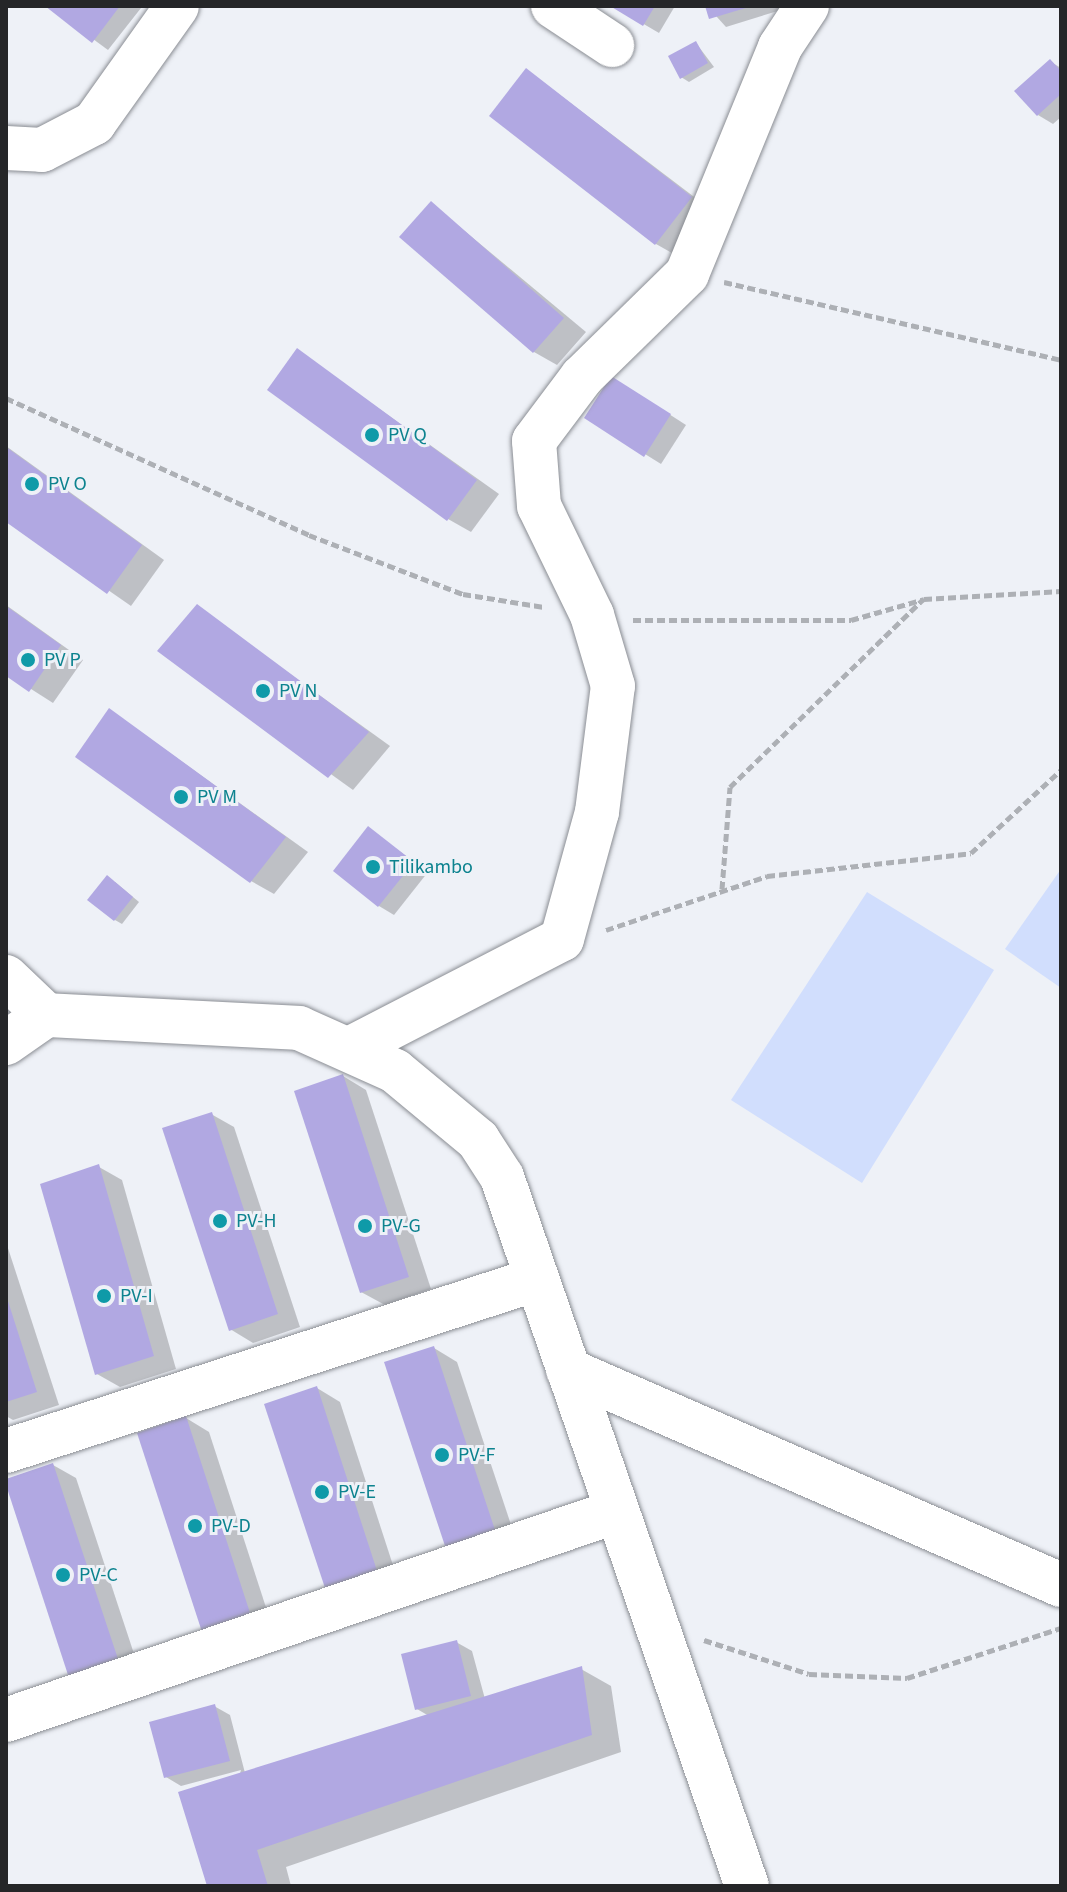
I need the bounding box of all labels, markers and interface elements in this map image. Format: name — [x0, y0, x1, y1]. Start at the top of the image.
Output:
place label: PV Q — [388, 423, 427, 447]
marker: PV Q — [363, 426, 381, 444]
place label: PV O — [48, 472, 87, 496]
marker: PV O — [23, 475, 41, 493]
place label: PV P — [44, 648, 81, 672]
marker: PV P — [19, 651, 37, 669]
place label: PV N — [279, 679, 318, 703]
marker: PV N — [254, 682, 272, 700]
place label: PV M — [197, 785, 237, 809]
marker: PV M — [172, 788, 190, 806]
place label: Tilikambo — [389, 855, 473, 879]
marker: Tilikambo — [364, 858, 382, 876]
place label: PV-H — [236, 1209, 277, 1233]
marker: PV-H — [211, 1212, 229, 1230]
place label: PV-G — [381, 1214, 421, 1238]
marker: PV-G — [356, 1217, 374, 1235]
place label: PV-I — [120, 1284, 153, 1308]
marker: PV-I — [95, 1287, 113, 1305]
place label: PV-F — [458, 1443, 495, 1467]
marker: PV-F — [433, 1446, 451, 1464]
place label: PV-E — [338, 1480, 376, 1504]
marker: PV-E — [313, 1483, 331, 1501]
place label: PV-D — [211, 1514, 251, 1538]
marker: PV-D — [186, 1517, 204, 1535]
place label: PV-C — [79, 1563, 118, 1587]
marker: PV-C — [54, 1566, 72, 1584]

